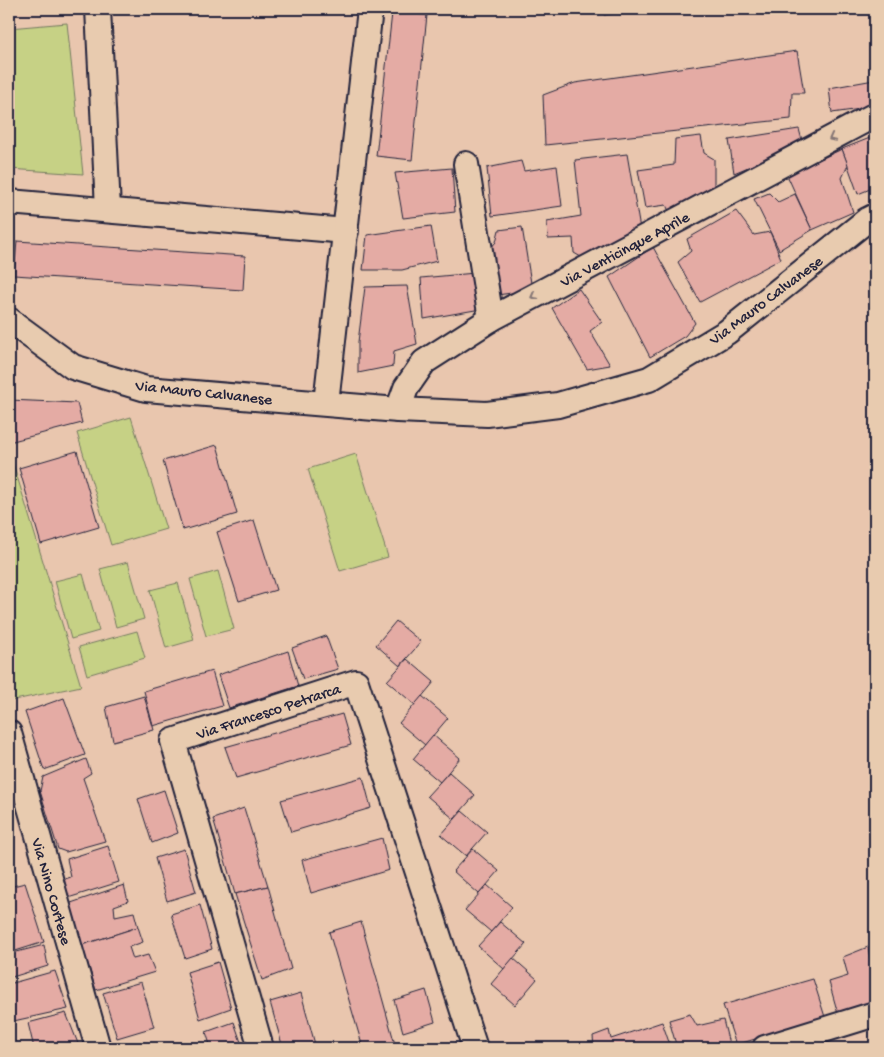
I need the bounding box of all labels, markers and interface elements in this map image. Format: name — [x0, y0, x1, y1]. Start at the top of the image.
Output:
one-way arrow — [828, 132, 837, 142]
street label: Via Venticinque Aprile — [557, 209, 694, 294]
street label: Via Mauro Calvanese — [706, 252, 828, 351]
one-way arrow — [530, 290, 539, 300]
street label: Via Mauro Calvanese — [133, 378, 274, 411]
street label: Via Francesco Petrarca — [194, 681, 345, 746]
street label: Via Nino Cortese — [25, 835, 74, 948]

